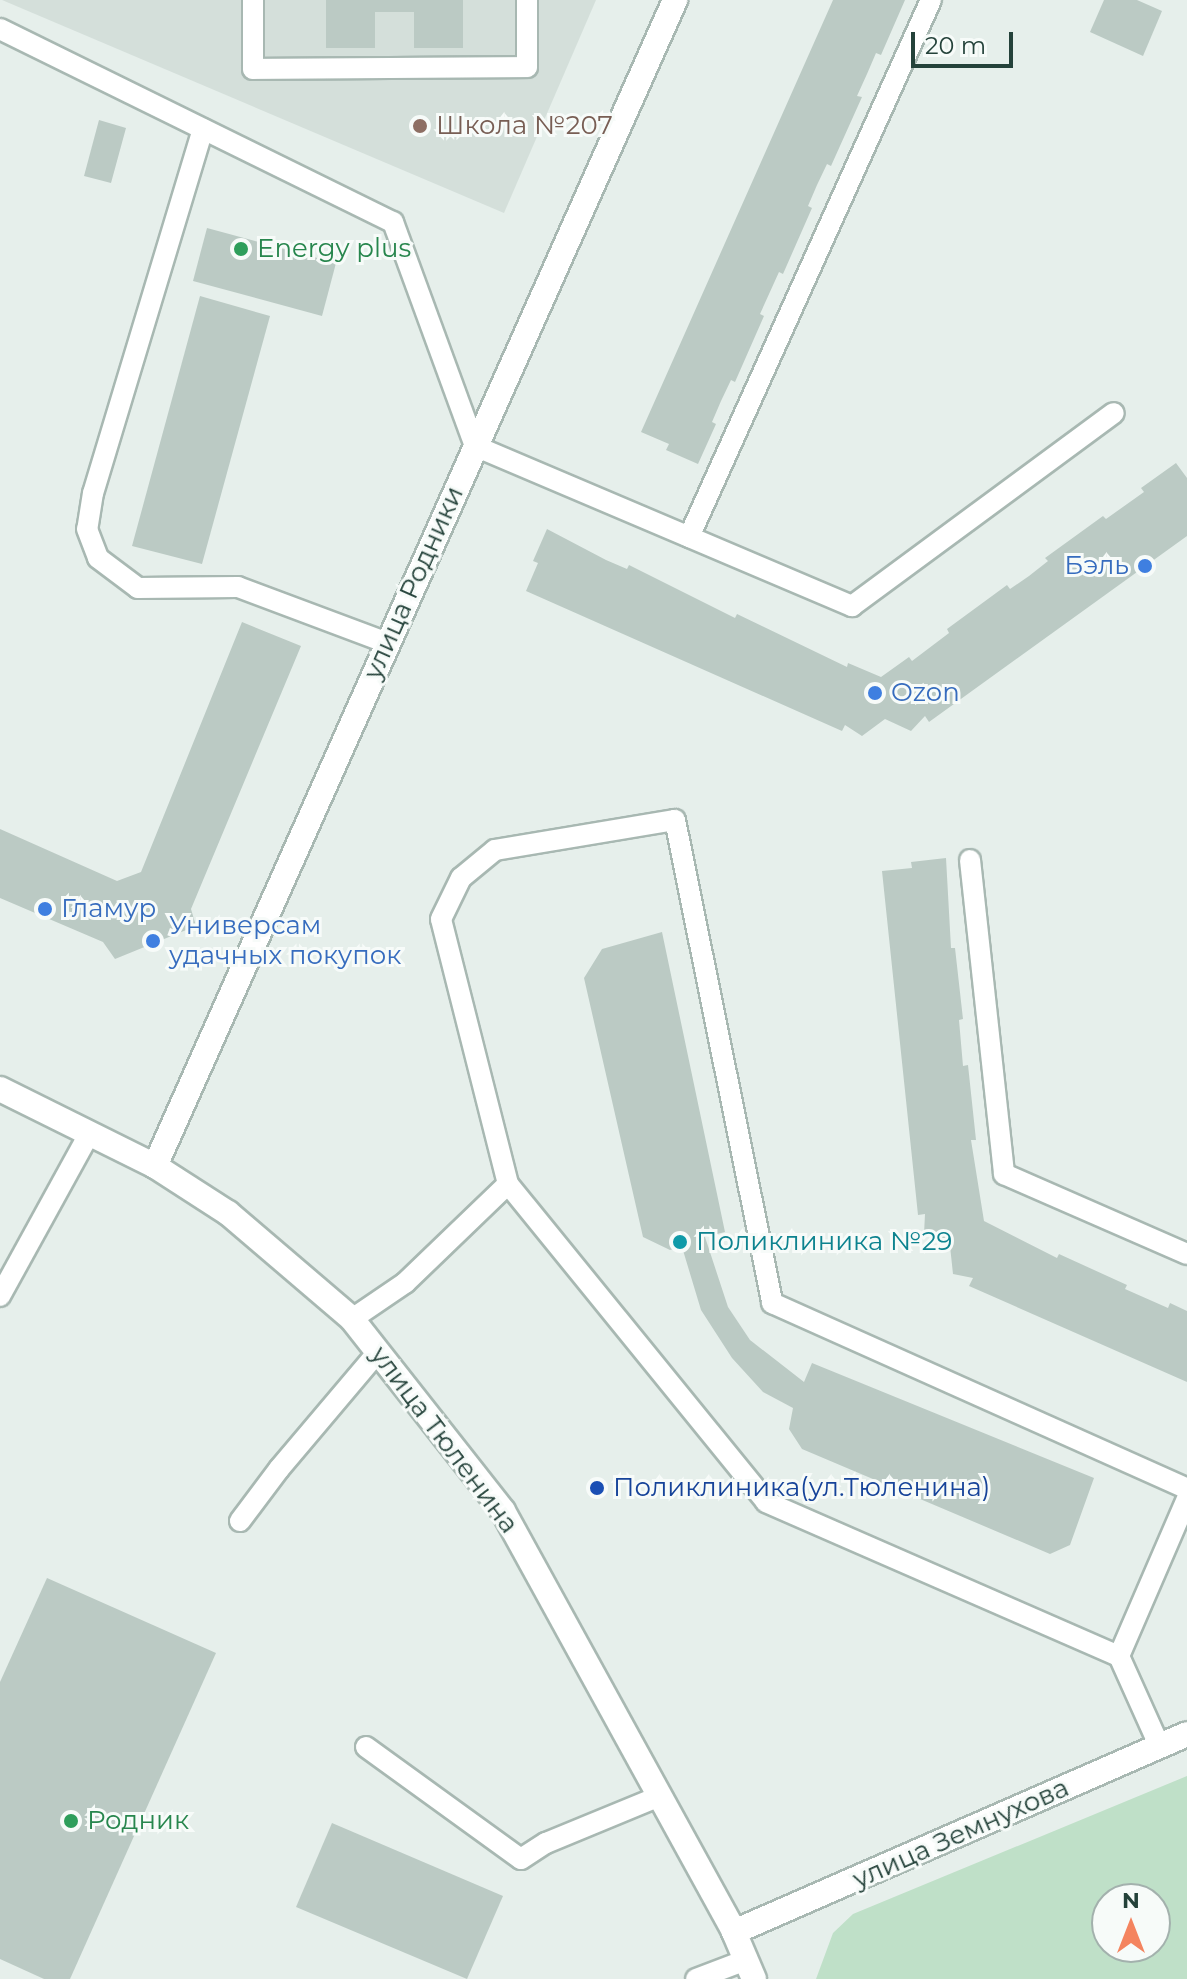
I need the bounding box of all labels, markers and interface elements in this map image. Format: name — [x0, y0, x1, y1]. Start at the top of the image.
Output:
scale bar — [915, 16, 1017, 66]
text: 20 m — [925, 31, 986, 60]
place label: Школа №207 — [436, 110, 613, 142]
marker: Школа №207 — [411, 117, 429, 135]
place label: Energy plus — [257, 233, 411, 265]
marker: Energy plus — [232, 240, 250, 258]
street label: улица Родники — [357, 482, 471, 684]
place label: Бэль — [1064, 550, 1129, 582]
marker: Бэль — [1136, 557, 1154, 575]
place label: Ozon — [891, 677, 960, 709]
marker: Ozon — [866, 684, 884, 702]
place label: Гламур — [61, 893, 156, 925]
marker: Гламур — [36, 900, 54, 918]
place label: Универсам удачных покупок — [169, 910, 401, 972]
marker: Универсам удачных покупок — [144, 932, 162, 950]
place label: Поликлиника №29 — [696, 1226, 952, 1258]
marker: Поликлиника №29 — [671, 1233, 689, 1251]
street label: улица Тюленина — [364, 1340, 524, 1540]
place label: Поликлиника(ул.Тюленина) — [613, 1472, 990, 1504]
marker: Поликлиника(ул.Тюленина) — [588, 1479, 606, 1497]
street label: улица Земнухова — [848, 1772, 1074, 1896]
place label: Родник — [87, 1805, 189, 1837]
marker: Родник — [62, 1812, 80, 1830]
north arrow — [1091, 1883, 1171, 1963]
text: N — [1122, 1887, 1140, 1914]

